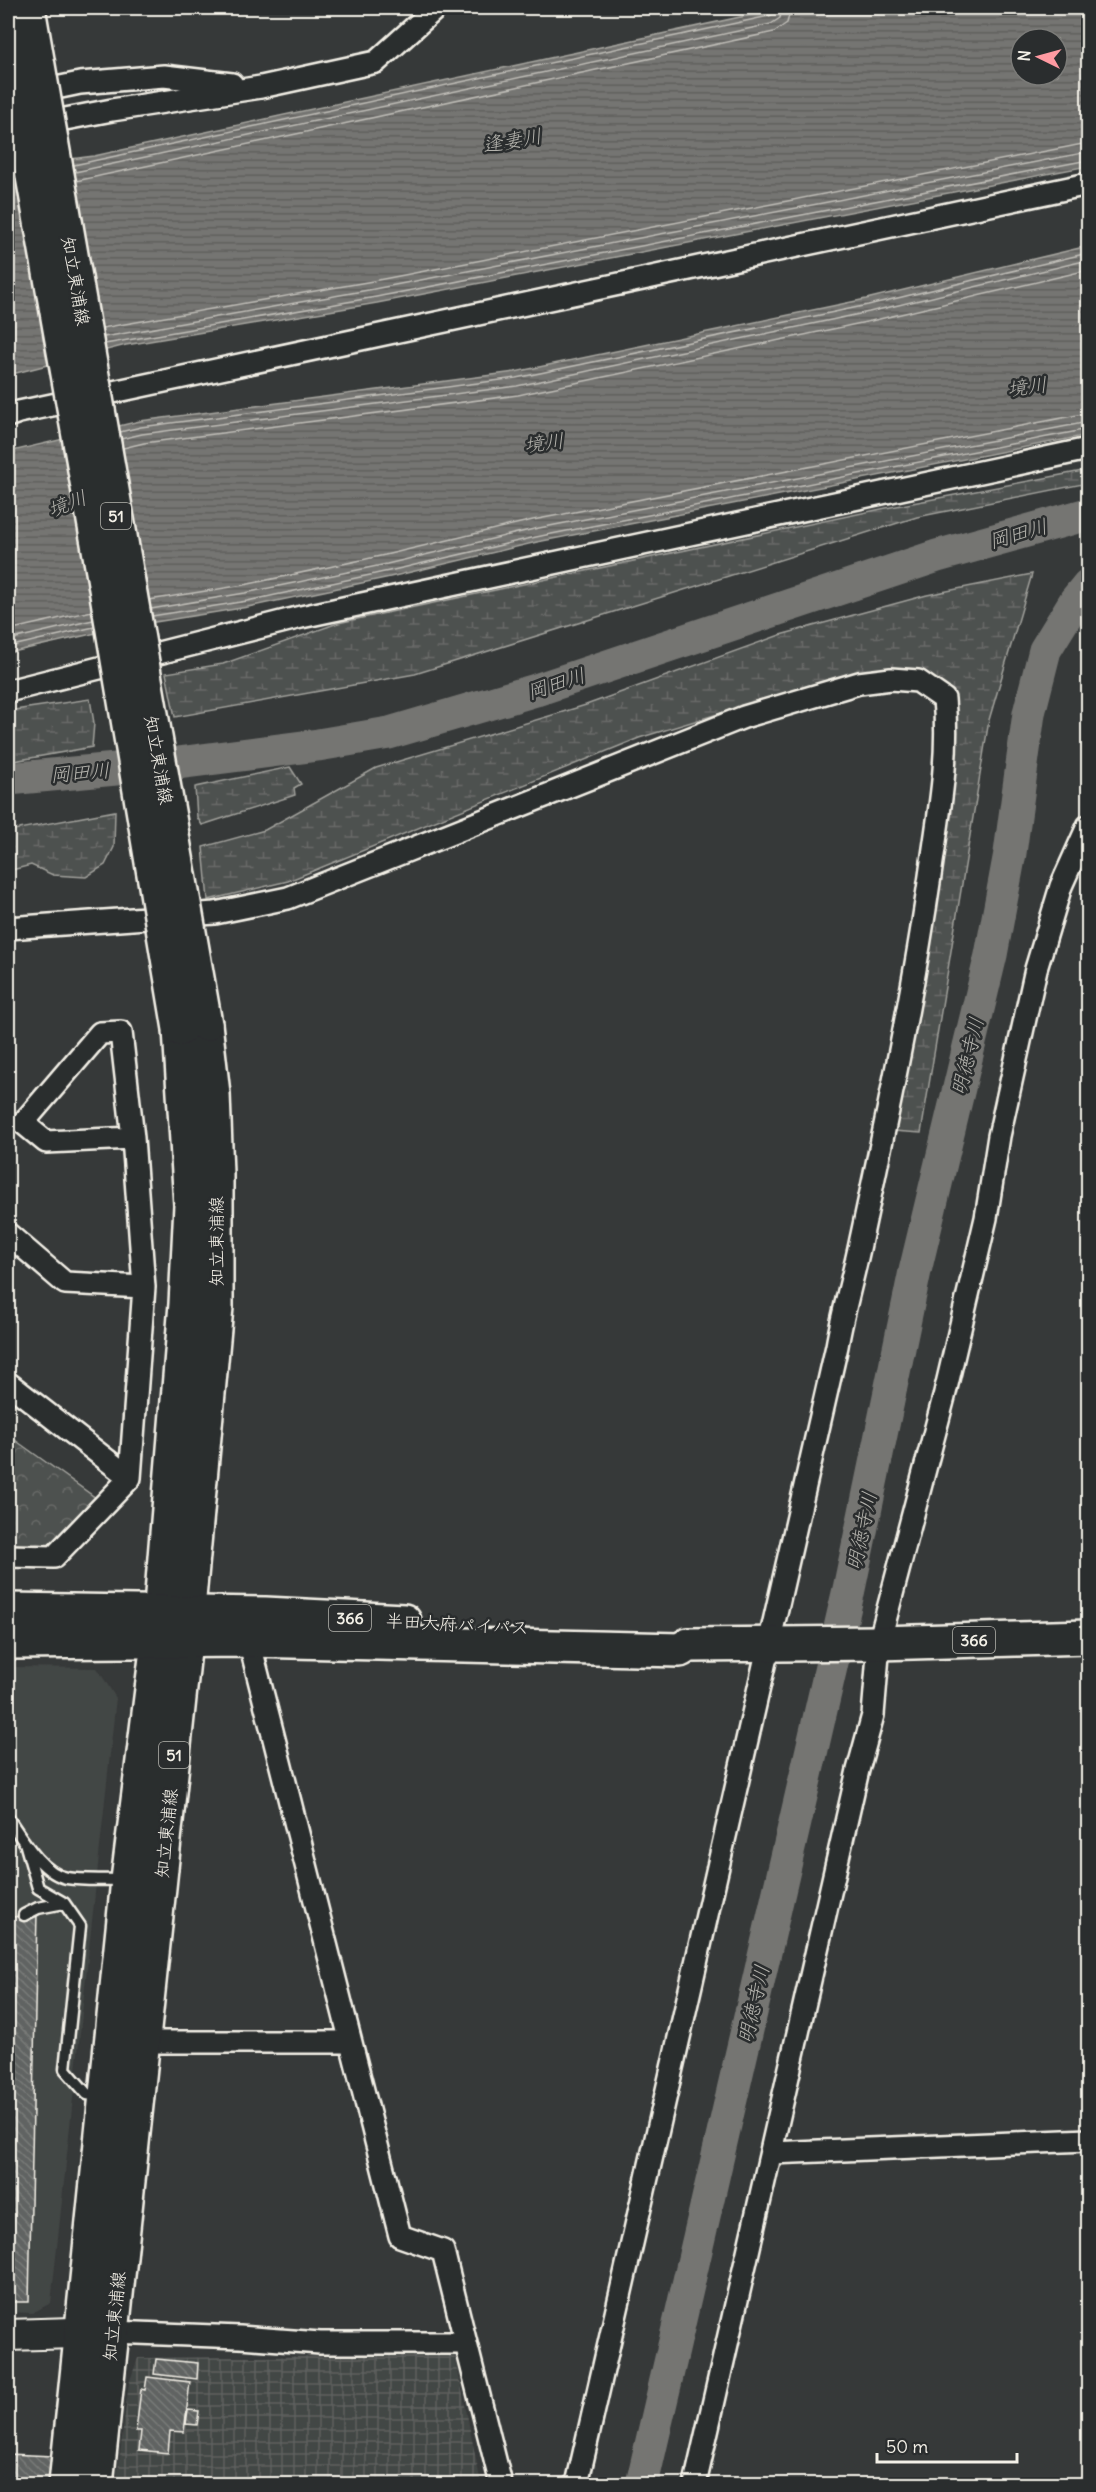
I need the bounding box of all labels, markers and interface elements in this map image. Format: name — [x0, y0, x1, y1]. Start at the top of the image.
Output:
north arrow — [1009, 27, 1069, 87]
text: N — [1014, 49, 1035, 62]
water label: 逢妻川 — [480, 122, 544, 158]
street label: 知立東浦線 — [57, 235, 95, 327]
water label: 境川 — [1006, 371, 1048, 401]
water label: 境川 — [523, 427, 565, 457]
water label: 境川 — [44, 484, 90, 522]
road number: 51 — [101, 503, 131, 529]
water label: 岡田川 — [986, 513, 1050, 553]
water label: 岡田川 — [524, 662, 588, 704]
street label: 知立東浦線 — [140, 714, 178, 806]
water label: 岡田川 — [49, 757, 111, 787]
water label: 明徳寺川 — [945, 1014, 989, 1098]
street label: 知立東浦線 — [205, 1196, 228, 1286]
water label: 明徳寺川 — [840, 1489, 882, 1573]
road number: 366 — [329, 1605, 371, 1631]
street label: 半田大府パイパス — [385, 1609, 529, 1639]
road number: 366 — [953, 1627, 995, 1653]
road number: 51 — [159, 1742, 189, 1768]
street label: 知立東浦線 — [150, 1787, 182, 1879]
water label: 明徳寺川 — [732, 1962, 774, 2046]
street label: 知立東浦線 — [98, 2270, 130, 2362]
scale bar — [877, 2426, 1016, 2464]
text: 50 m — [886, 2435, 928, 2458]

